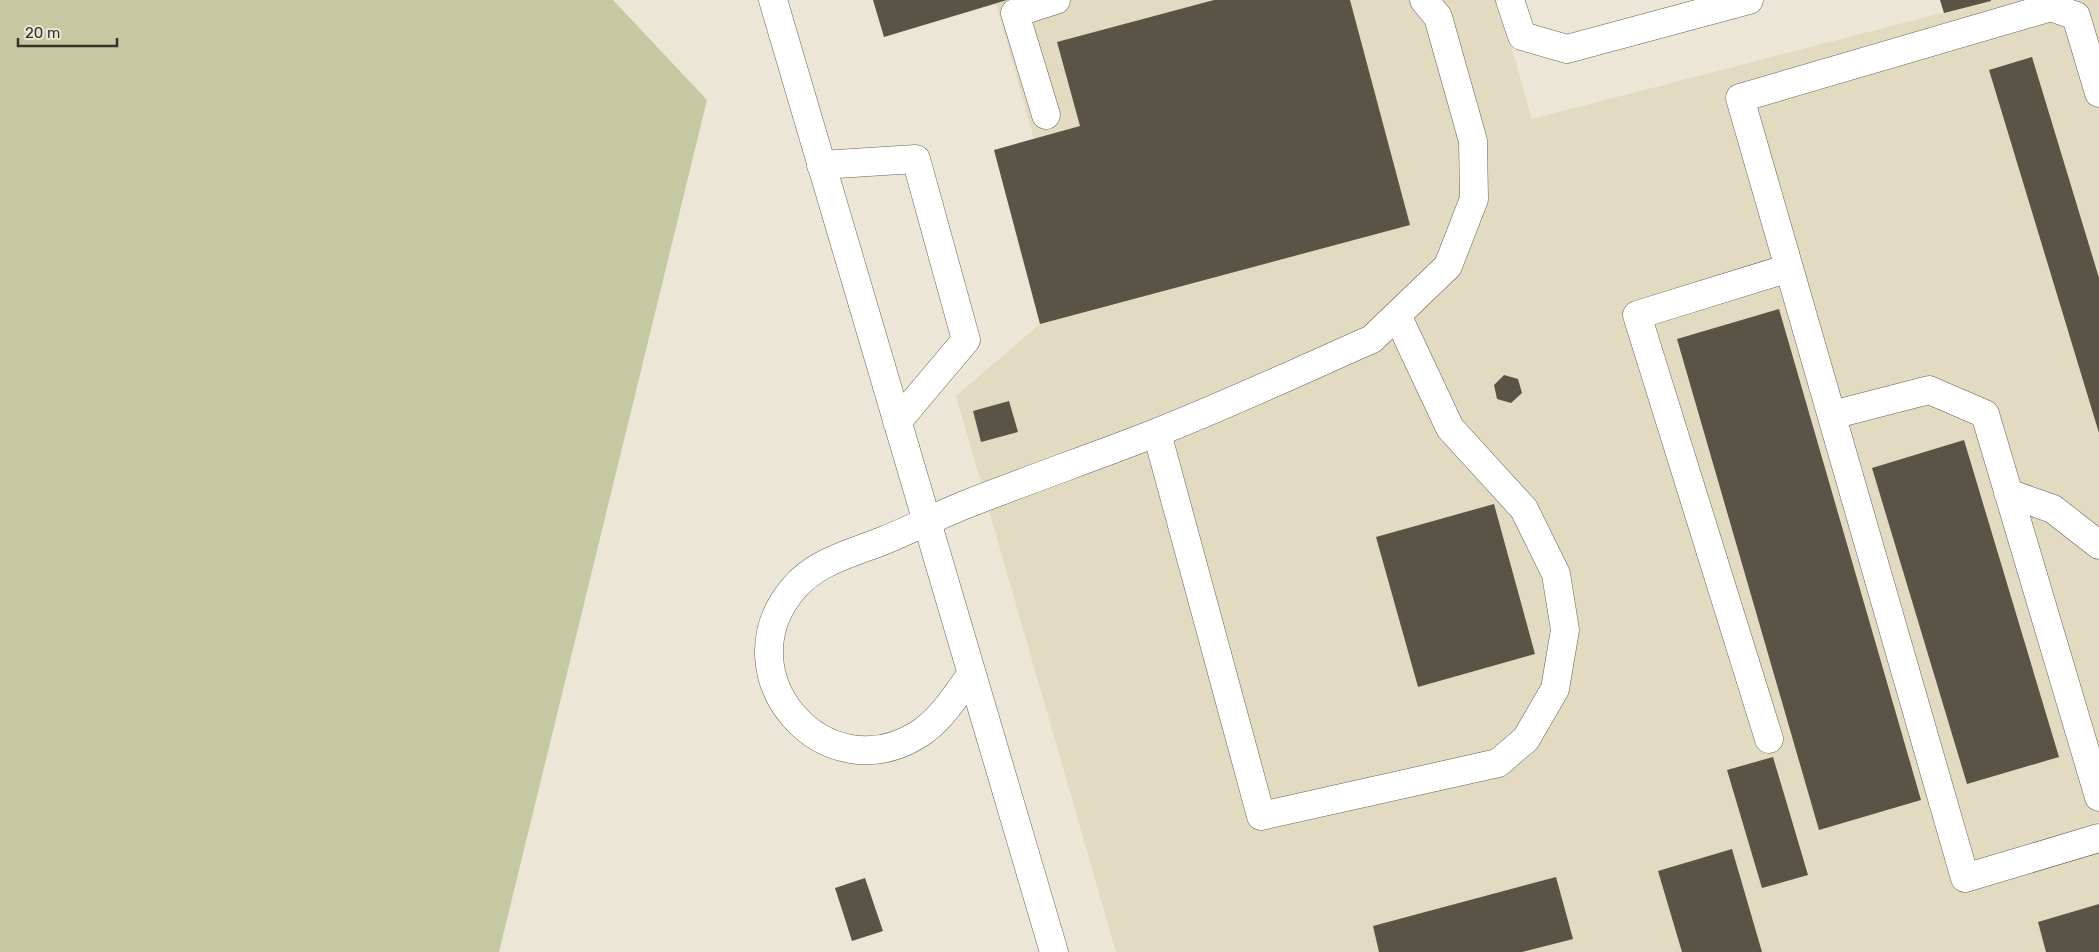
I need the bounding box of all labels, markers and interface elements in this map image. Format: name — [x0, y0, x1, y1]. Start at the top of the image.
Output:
scale bar — [18, 15, 116, 47]
text: 20 m — [25, 24, 60, 42]

